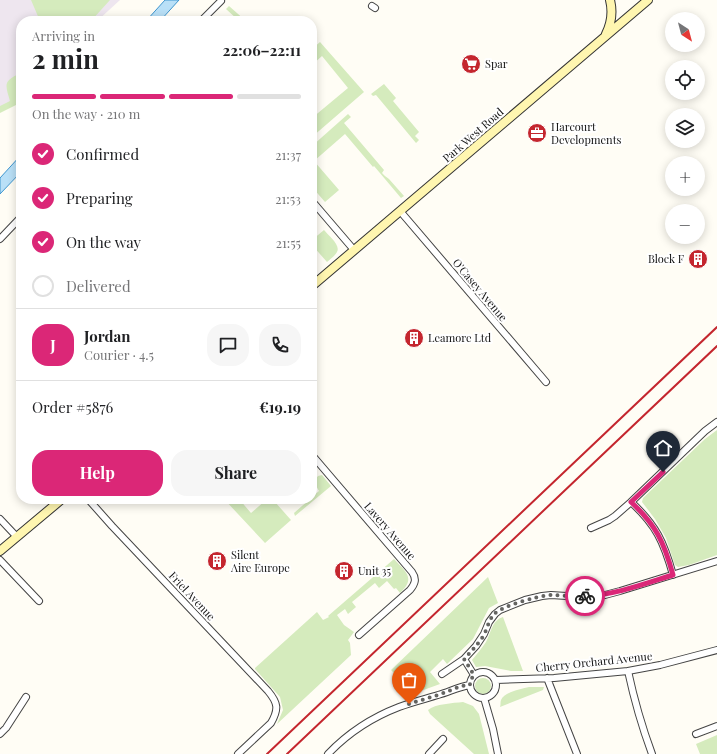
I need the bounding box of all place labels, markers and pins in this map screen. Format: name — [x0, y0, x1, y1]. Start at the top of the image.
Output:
supermarket icon: Spar — [460, 53, 482, 75]
place label: Spar — [485, 56, 508, 71]
place label: Harcourt Developments — [551, 119, 622, 147]
office icon: Harcourt Developments — [526, 122, 548, 144]
building icon: Block F — [687, 248, 709, 270]
place label: Block F — [648, 251, 684, 266]
building icon: Leamore Ltd — [403, 327, 425, 349]
place label: Leamore Ltd — [428, 330, 492, 345]
pin — [646, 431, 680, 472]
place label: Silent Aire Europe — [230, 547, 290, 575]
building icon: Silent Aire Europe — [206, 550, 228, 572]
building icon: Unit 35 — [333, 560, 355, 582]
place label: Unit 35 — [358, 563, 392, 578]
pin — [392, 663, 426, 704]

